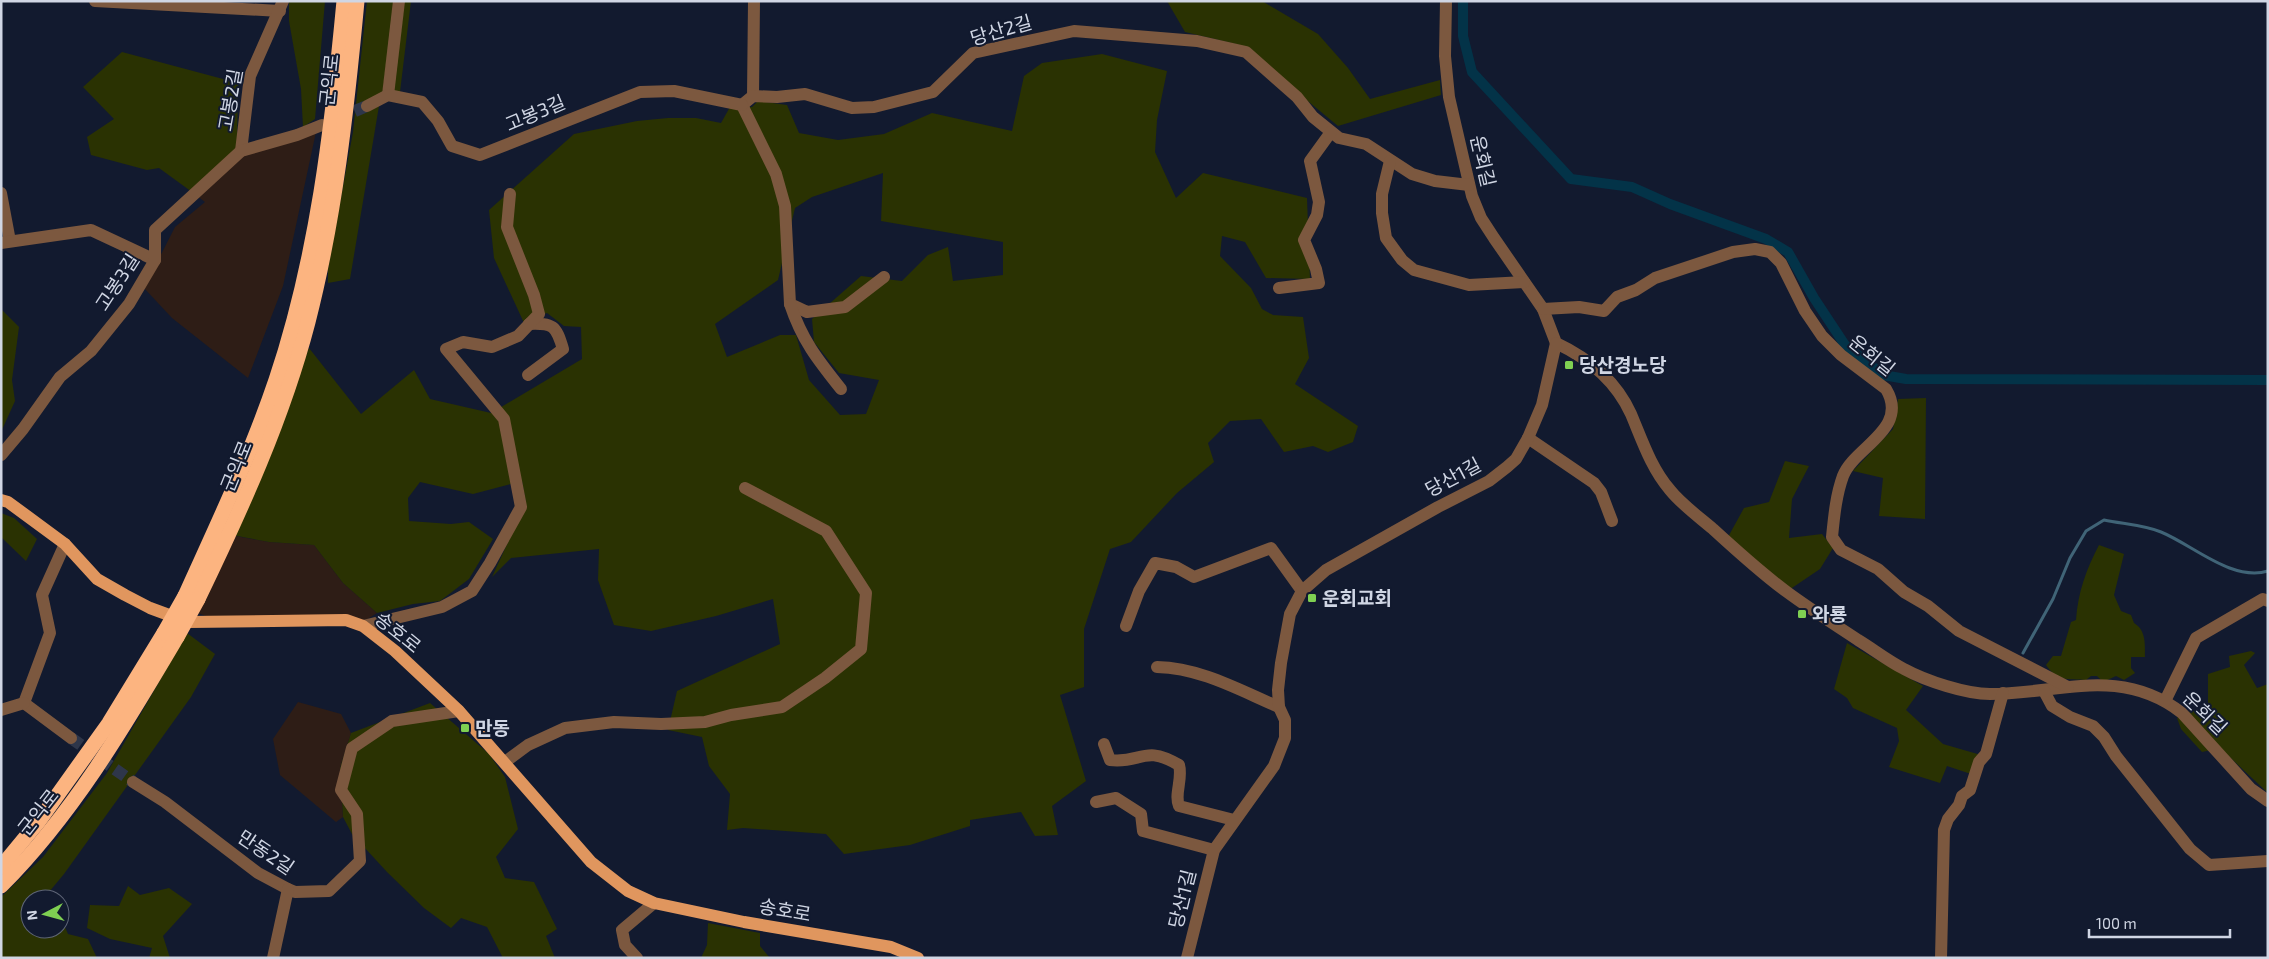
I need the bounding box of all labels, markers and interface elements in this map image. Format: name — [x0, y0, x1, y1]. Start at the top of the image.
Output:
street label: 당산2길 — [967, 10, 1034, 49]
street label: 군익로 — [314, 53, 343, 107]
street label: 고봉2길 — [213, 67, 246, 133]
street label: 고봉3길 — [501, 90, 568, 135]
street label: 운회길 — [1466, 133, 1501, 189]
street label: 고봉3길 — [90, 249, 143, 314]
street label: 운회길 — [1845, 329, 1900, 380]
place label: 당산경노당 — [1579, 353, 1667, 376]
marker: 당산경노당 — [1563, 359, 1575, 371]
street label: 군익로 — [215, 437, 256, 494]
street label: 당산1길 — [1421, 452, 1485, 501]
place label: 운회교회 — [1322, 586, 1392, 609]
marker: 운회교회 — [1306, 592, 1318, 604]
place label: 와룡 — [1812, 602, 1847, 625]
street label: 송호로 — [371, 606, 426, 657]
marker: 와룡 — [1796, 608, 1808, 620]
street label: 운회길 — [2178, 686, 2232, 739]
place label: 만동 — [475, 716, 510, 739]
marker: 만동 — [459, 722, 471, 734]
street label: 군익로 — [12, 784, 63, 839]
street label: 만동2길 — [234, 824, 299, 879]
street label: 당산1길 — [1163, 867, 1200, 931]
north arrow — [20, 889, 70, 939]
street label: 송호로 — [757, 894, 813, 925]
scale bar — [2089, 906, 2230, 938]
text: N — [23, 909, 41, 921]
text: 100 m — [2096, 914, 2137, 932]

